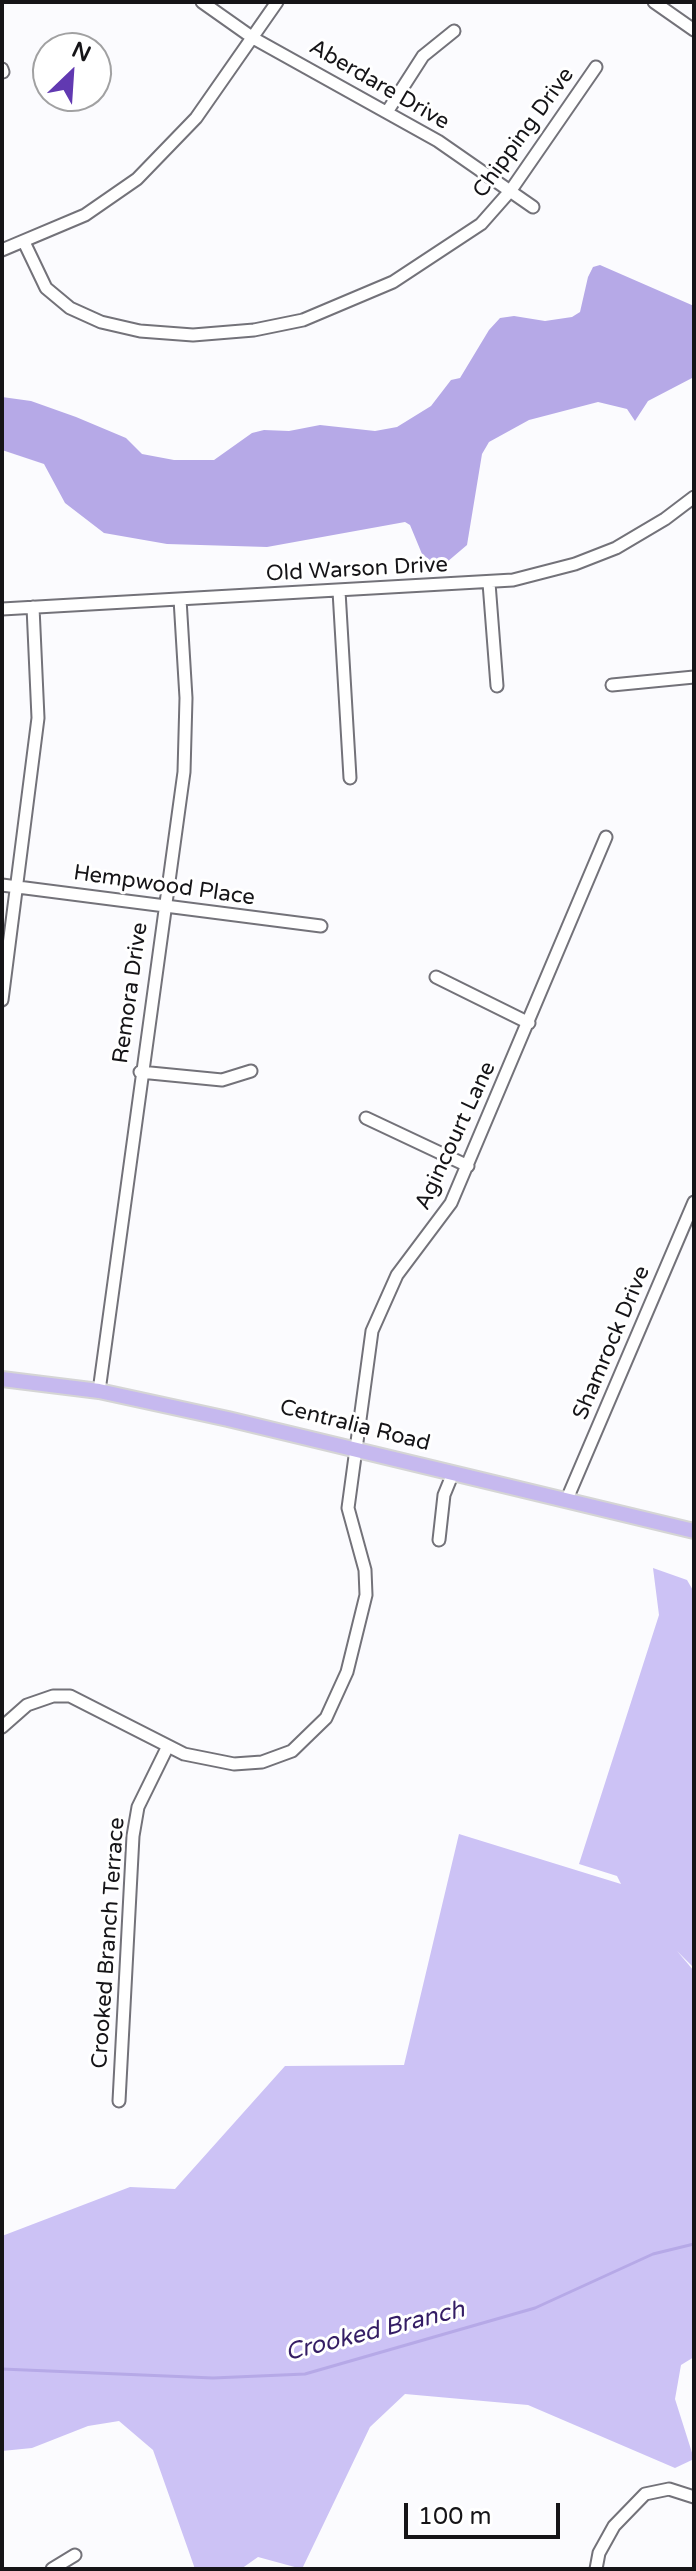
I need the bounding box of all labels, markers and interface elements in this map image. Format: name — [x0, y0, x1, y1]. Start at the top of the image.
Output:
north arrow — [32, 32, 112, 112]
street label: Aberdare Drive — [304, 34, 454, 136]
text: N — [68, 37, 95, 68]
street label: Chipping Drive — [468, 63, 580, 203]
street label: Old Warson Drive — [265, 552, 449, 588]
street label: Hempwood Place — [72, 860, 256, 912]
street label: Remora Drive — [108, 921, 154, 1065]
street label: Agincourt Lane — [410, 1058, 502, 1214]
street label: Shamrock Drive — [568, 1262, 656, 1424]
street label: Centralia Road — [277, 1395, 433, 1457]
street label: Crooked Branch Terrace — [87, 1817, 131, 2069]
water label: Crooked Branch — [282, 2296, 468, 2368]
scale bar — [408, 2487, 564, 2537]
text: 100 m — [418, 2502, 492, 2531]

